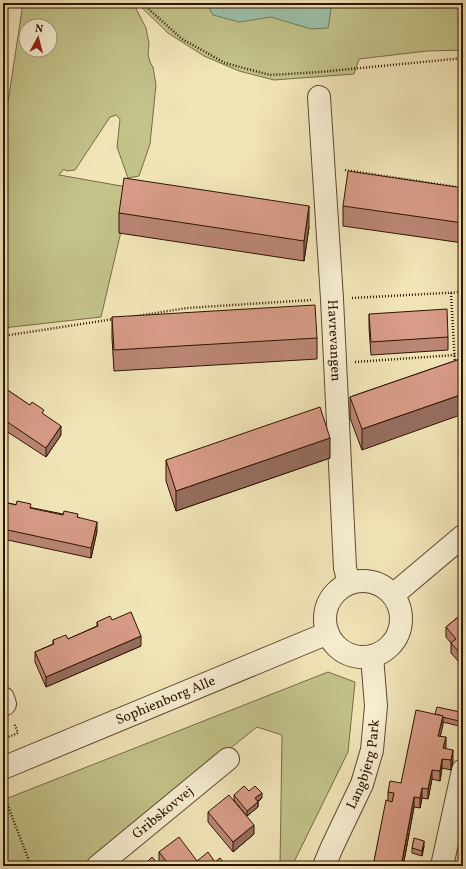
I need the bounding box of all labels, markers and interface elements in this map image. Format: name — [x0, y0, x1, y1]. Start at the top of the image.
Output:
north arrow — [18, 18, 58, 58]
text: N — [34, 22, 44, 37]
street label: Havrevangen — [323, 299, 345, 382]
street label: Sophienborg Alle — [113, 671, 219, 730]
street label: Langbjerg Park — [342, 718, 384, 812]
street label: Gribskovvej — [128, 782, 197, 843]

